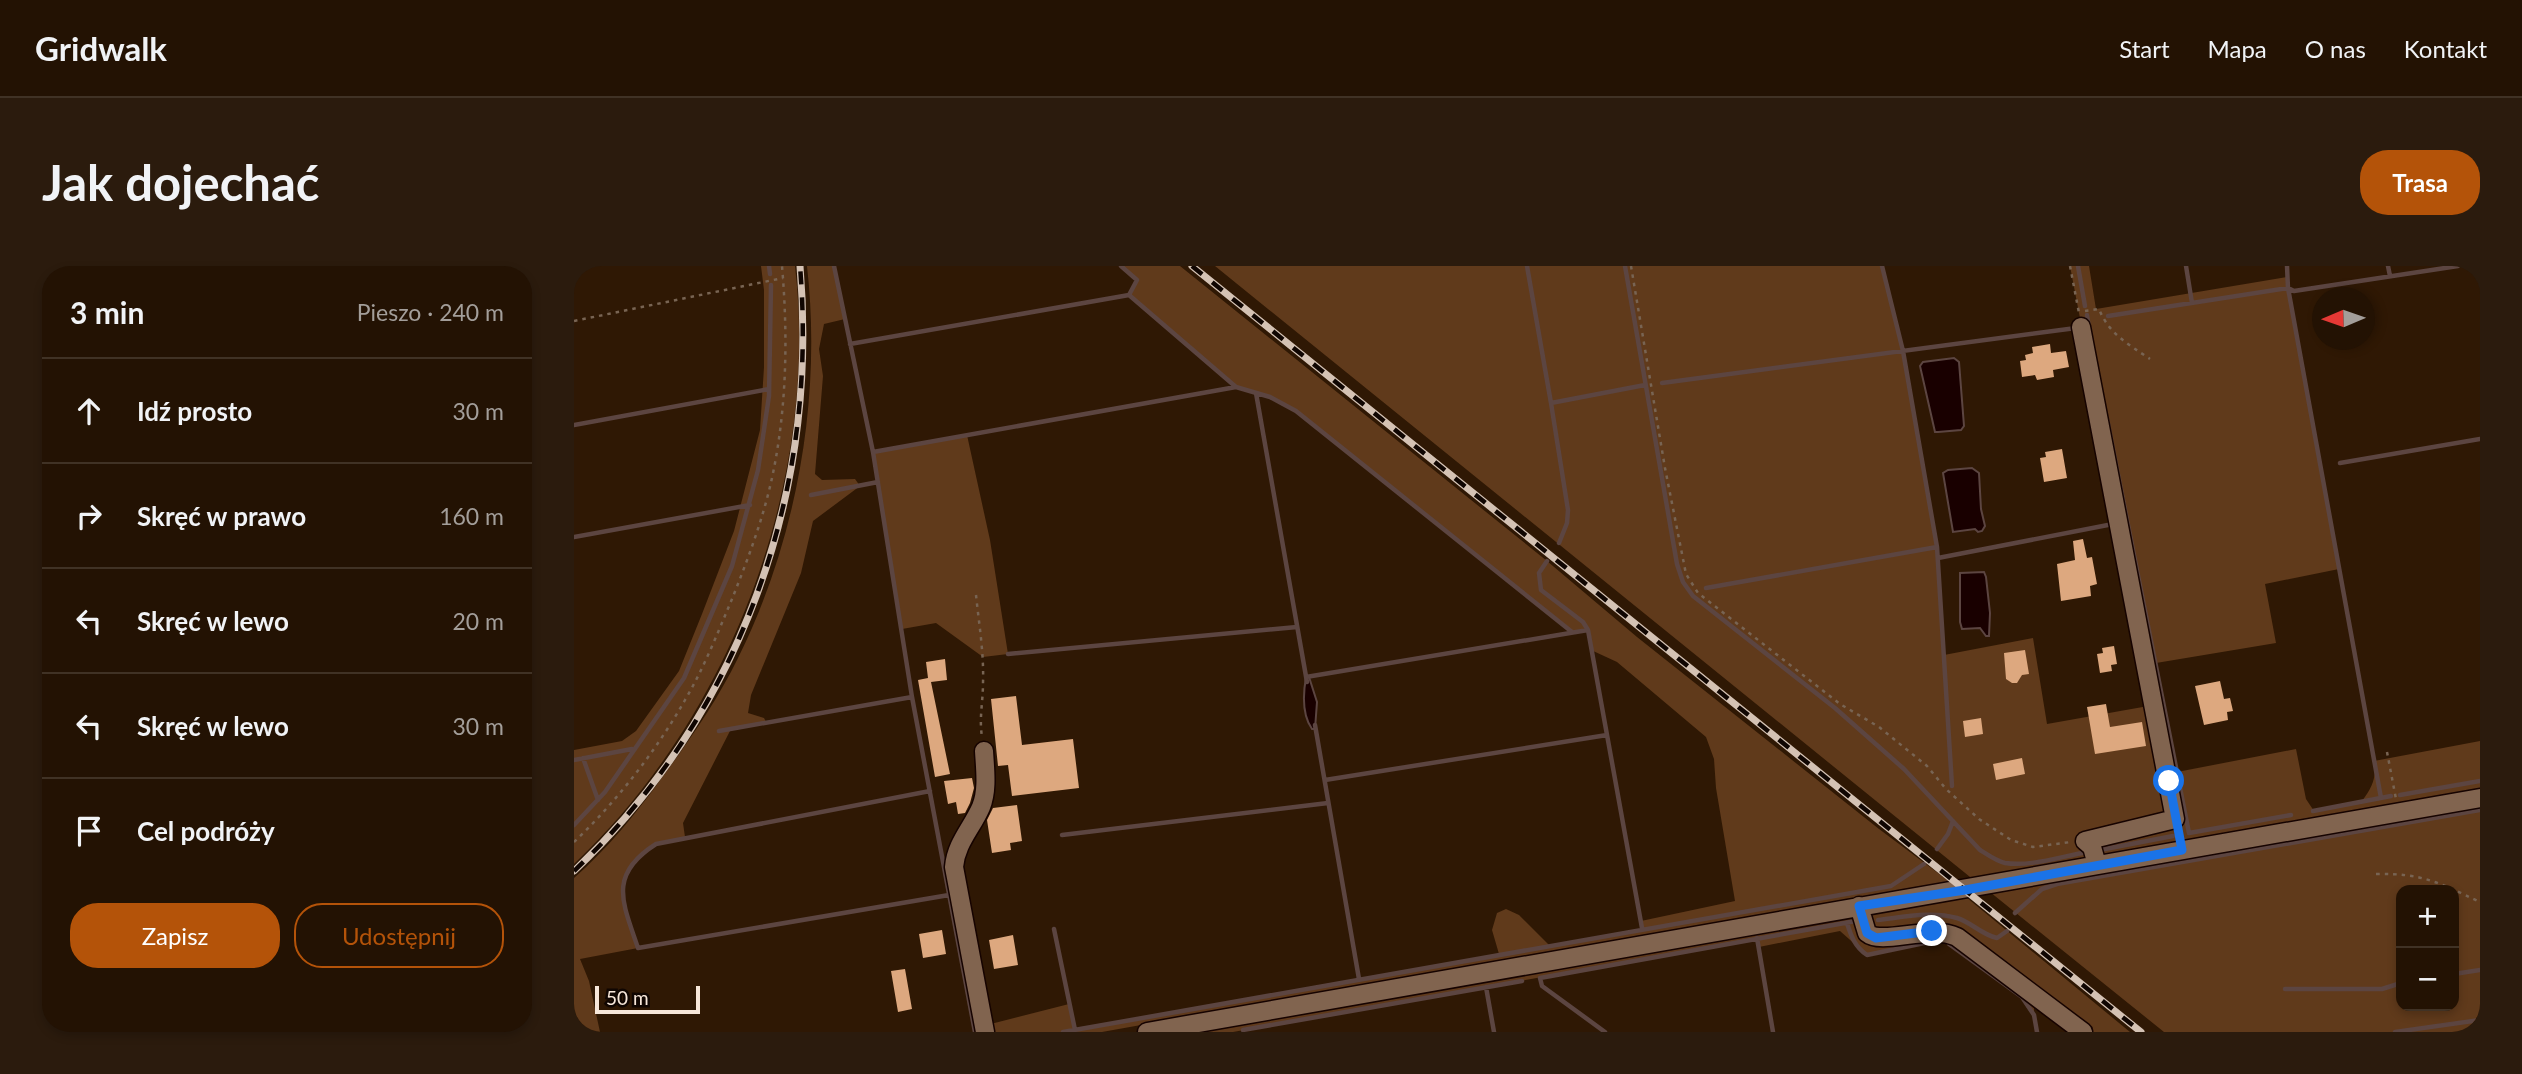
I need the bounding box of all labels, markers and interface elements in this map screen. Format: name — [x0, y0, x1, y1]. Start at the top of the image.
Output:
text: Gridwalk — [35, 28, 167, 68]
text: Start — [2119, 34, 2170, 63]
text: Mapa — [2208, 34, 2267, 63]
text: O nas — [2305, 34, 2366, 63]
text: Kontakt — [2404, 34, 2487, 63]
button: Trasa — [2360, 150, 2480, 215]
text: Jak dojechać — [42, 153, 319, 211]
north arrow — [2312, 287, 2375, 350]
text: 3 min — [70, 294, 144, 330]
text: Pieszo · 240 m — [357, 298, 504, 326]
icon: ahead — [70, 392, 108, 430]
text: Idź prosto — [137, 395, 252, 427]
text: 30 m — [453, 397, 504, 425]
icon: right — [70, 497, 108, 535]
text: Skręć w prawo — [137, 500, 306, 532]
text: 160 m — [439, 502, 504, 530]
icon: left — [70, 602, 108, 640]
text: Skręć w lewo — [137, 605, 289, 637]
text: 20 m — [453, 607, 504, 635]
icon: left — [70, 707, 108, 745]
text: Skręć w lewo — [137, 710, 289, 742]
text: 30 m — [453, 712, 504, 740]
route start — [2153, 765, 2184, 796]
icon: arrive — [70, 812, 108, 850]
text: Cel podróży — [137, 815, 275, 847]
map controls — [2396, 885, 2459, 1011]
button: + — [2396, 885, 2459, 948]
button: Zapisz — [70, 903, 280, 968]
button: Udostępnij — [294, 903, 504, 968]
route end — [1916, 915, 1947, 946]
button: − — [2396, 948, 2459, 1011]
scale bar — [595, 983, 700, 1015]
text: 50 m — [606, 986, 649, 1009]

